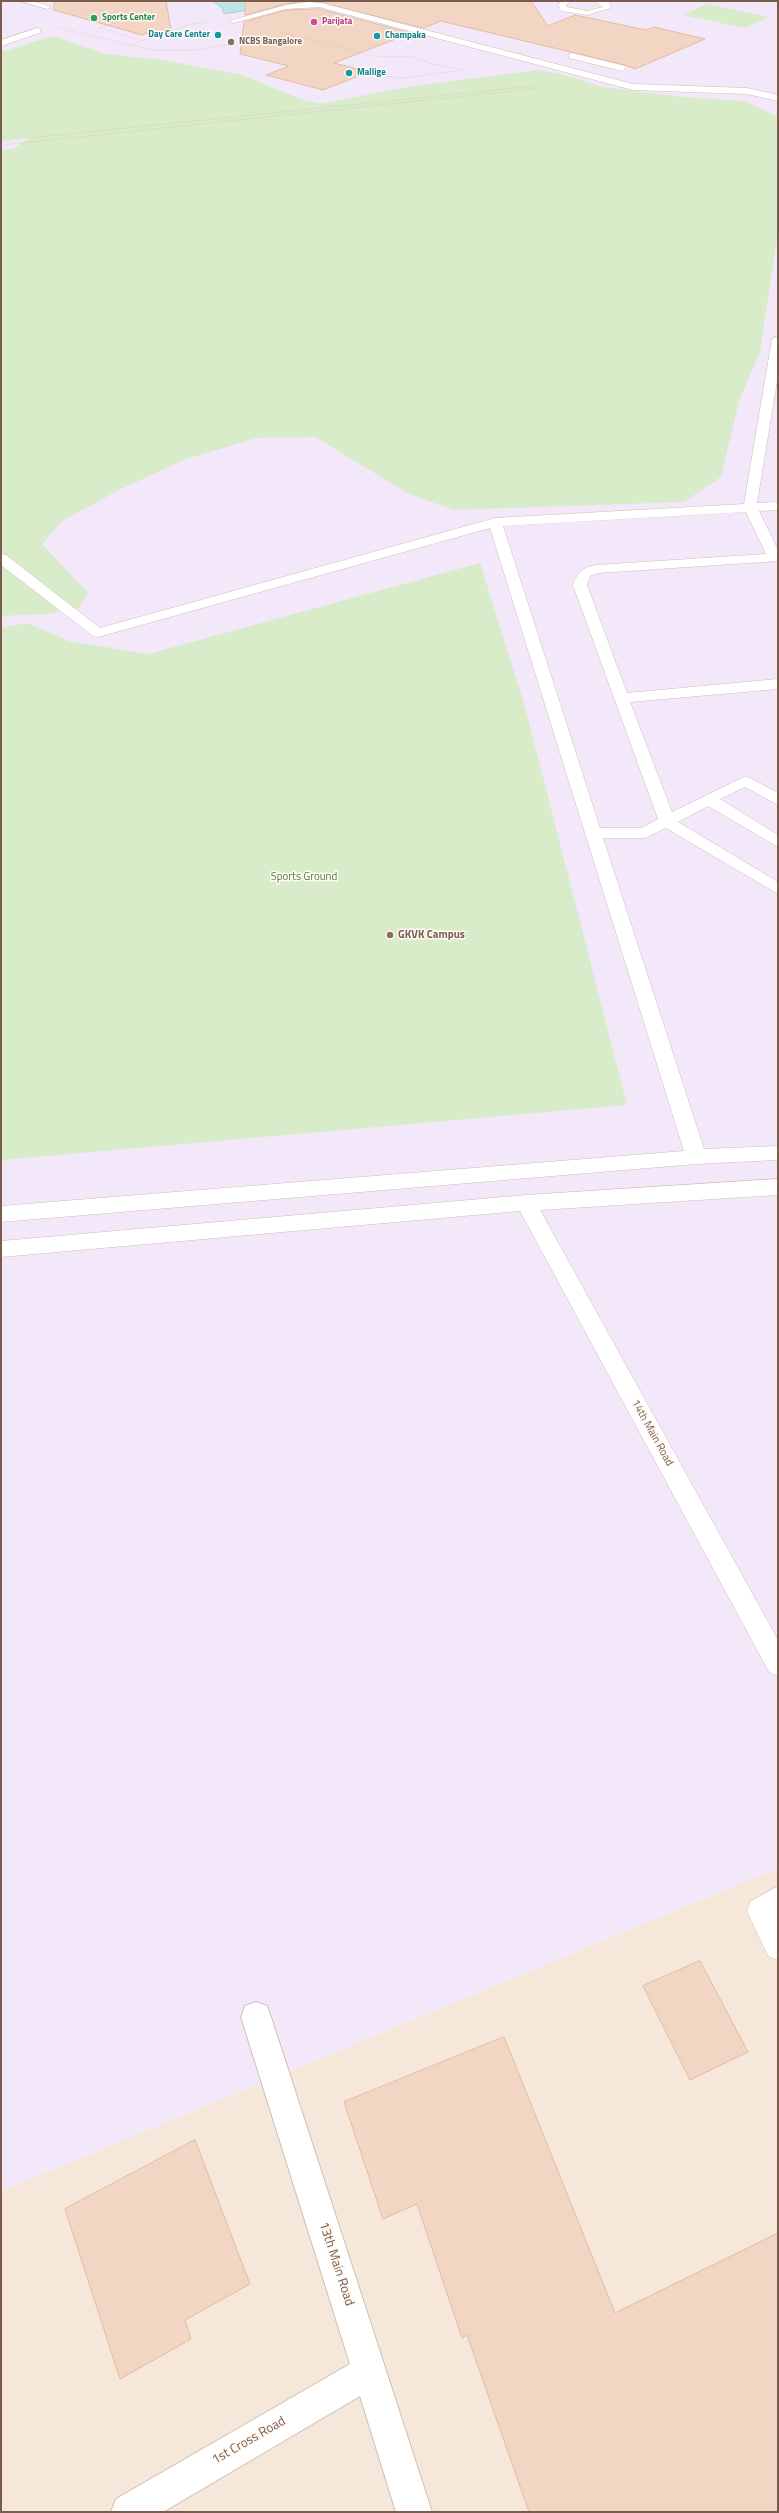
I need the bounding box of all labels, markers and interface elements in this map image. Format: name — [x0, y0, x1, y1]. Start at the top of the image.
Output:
marker: Sports Center — [89, 13, 99, 23]
place label: Sports Center — [102, 13, 155, 23]
marker: Parijata — [309, 17, 319, 27]
place label: Parijata — [322, 17, 352, 27]
place label: Day Care Center — [148, 30, 210, 40]
marker: Day Care Center — [213, 30, 223, 40]
marker: Champaka — [372, 31, 382, 41]
place label: Champaka — [385, 31, 426, 41]
marker: NCBS Bangalore — [226, 37, 236, 47]
place label: NCBS Bangalore — [239, 37, 302, 47]
marker: Mallige — [344, 68, 354, 78]
place label: Mallige — [357, 68, 386, 78]
park label: Sports Ground — [271, 870, 337, 884]
place label: GKVK Campus — [398, 928, 465, 942]
marker: GKVK Campus — [385, 930, 395, 940]
street label: 14th Main Road — [628, 1398, 676, 1468]
street label: 13th Main Road — [315, 2220, 357, 2308]
street label: 1st Cross Road — [210, 2414, 288, 2468]

